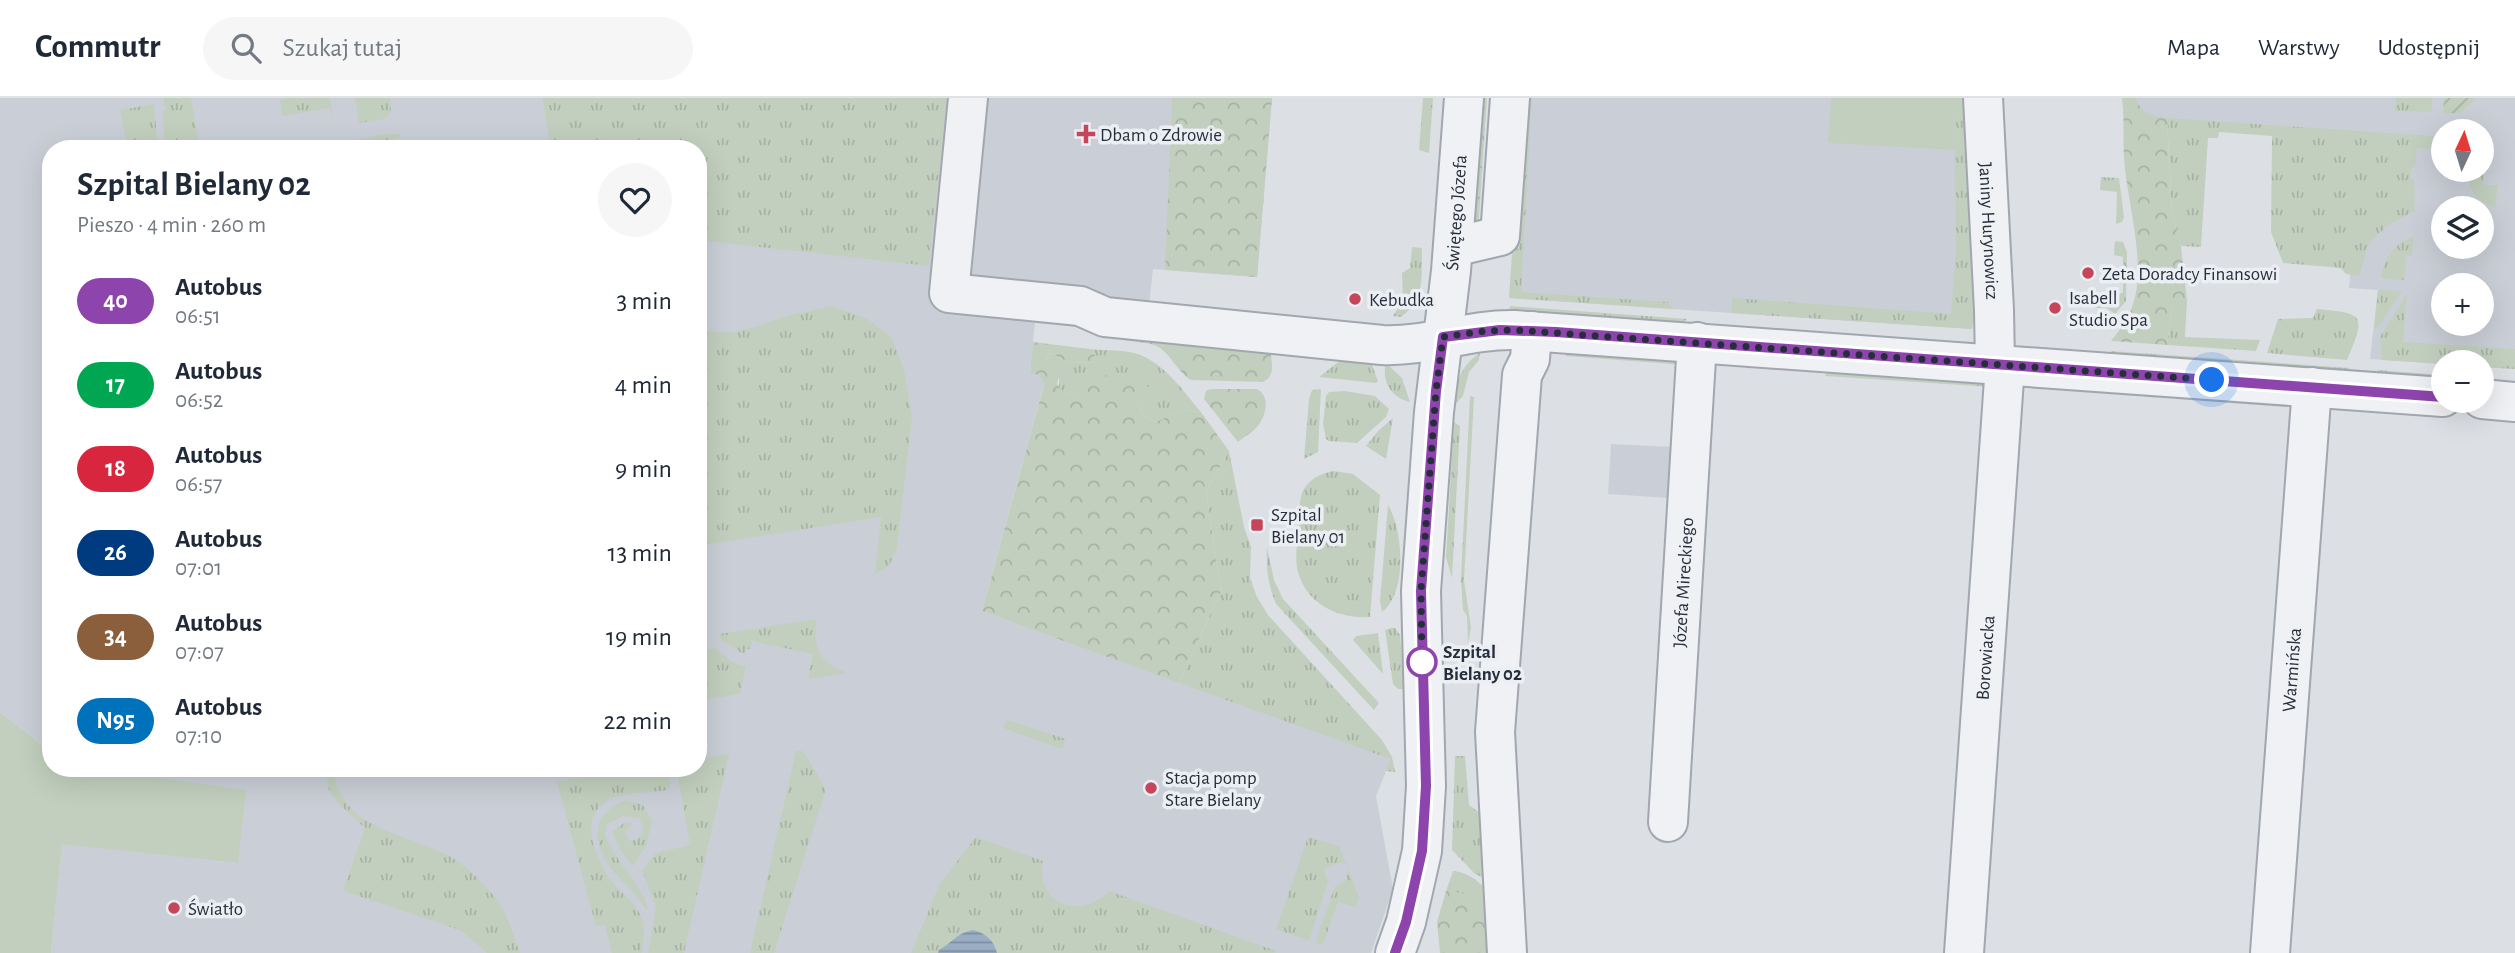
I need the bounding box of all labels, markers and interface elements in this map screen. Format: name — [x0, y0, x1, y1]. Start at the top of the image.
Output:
search box — [203, 17, 693, 80]
icon: search — [227, 29, 265, 67]
text: Commutr — [35, 31, 161, 64]
text: Szukaj tutaj — [283, 35, 402, 61]
text: Mapa — [2167, 36, 2220, 60]
text: Warstwy — [2258, 36, 2340, 60]
text: Udostępnij — [2378, 36, 2480, 60]
north arrow — [2431, 119, 2494, 182]
map controls — [2431, 119, 2494, 413]
marker: Dbam o Zdrowie — [1078, 126, 1094, 142]
place label: Dbam o Zdrowie — [1100, 126, 1222, 145]
street label: Świętego Józefa — [1441, 154, 1471, 271]
street label: Janiny Hurynowicz — [1975, 162, 2001, 300]
button: heart — [598, 163, 672, 237]
text: Szpital Bielany 02 — [77, 169, 311, 202]
button: layers — [2431, 196, 2494, 259]
text: Pieszo · 4 min · 260 m — [77, 214, 266, 237]
marker: Zeta Doradcy Finansowi — [2080, 265, 2096, 281]
place label: Zeta Doradcy Finansowi — [2102, 265, 2277, 284]
button: + — [2431, 273, 2494, 336]
text: Autobus — [175, 274, 262, 300]
text: 3 min — [616, 288, 672, 314]
text: 40 — [103, 289, 128, 313]
place label: Isabell Studio Spa — [2069, 289, 2148, 330]
marker: Kebudka — [1347, 291, 1363, 307]
place label: Kebudka — [1369, 291, 1434, 310]
marker: Isabell Studio Spa — [2047, 300, 2063, 316]
text: 06:51 — [175, 305, 221, 328]
button: − — [2431, 350, 2494, 413]
text: Autobus — [175, 358, 262, 384]
your location — [2194, 362, 2229, 397]
text: 4 min — [615, 372, 672, 398]
text: 17 — [106, 373, 125, 397]
text: 06:52 — [175, 389, 223, 412]
text: Autobus — [175, 442, 262, 468]
text: 9 min — [615, 456, 672, 482]
text: 18 — [105, 457, 126, 481]
text: 06:57 — [175, 473, 222, 496]
place label: Szpital Bielany 01 — [1271, 506, 1345, 547]
marker: Szpital Bielany 01 — [1249, 517, 1265, 533]
street label: Józefa Mireckiego — [1671, 517, 1697, 648]
text: Autobus — [175, 526, 262, 552]
text: 13 min — [608, 540, 672, 566]
text: 26 — [104, 541, 127, 565]
text: 07:01 — [175, 557, 222, 580]
text: Autobus — [175, 610, 262, 636]
street label: Borowiacka — [1974, 615, 1999, 701]
text: 19 min — [606, 624, 672, 650]
text: 34 — [104, 625, 127, 649]
street label: Warmińska — [2280, 627, 2305, 713]
text: 07:07 — [175, 641, 224, 664]
place label: Szpital Bielany 02 — [1443, 643, 1522, 684]
marker: Szpital Bielany 02 — [1407, 647, 1437, 677]
text: Autobus — [175, 694, 262, 720]
text: 22 min — [604, 708, 672, 734]
text: N95 — [96, 709, 135, 733]
text: 07:10 — [175, 725, 222, 748]
place label: Stacja pomp Stare Bielany — [1165, 769, 1261, 810]
marker: Stacja pomp Stare Bielany — [1143, 780, 1159, 796]
place label: Światło — [188, 898, 243, 919]
marker: Światło — [166, 900, 182, 916]

